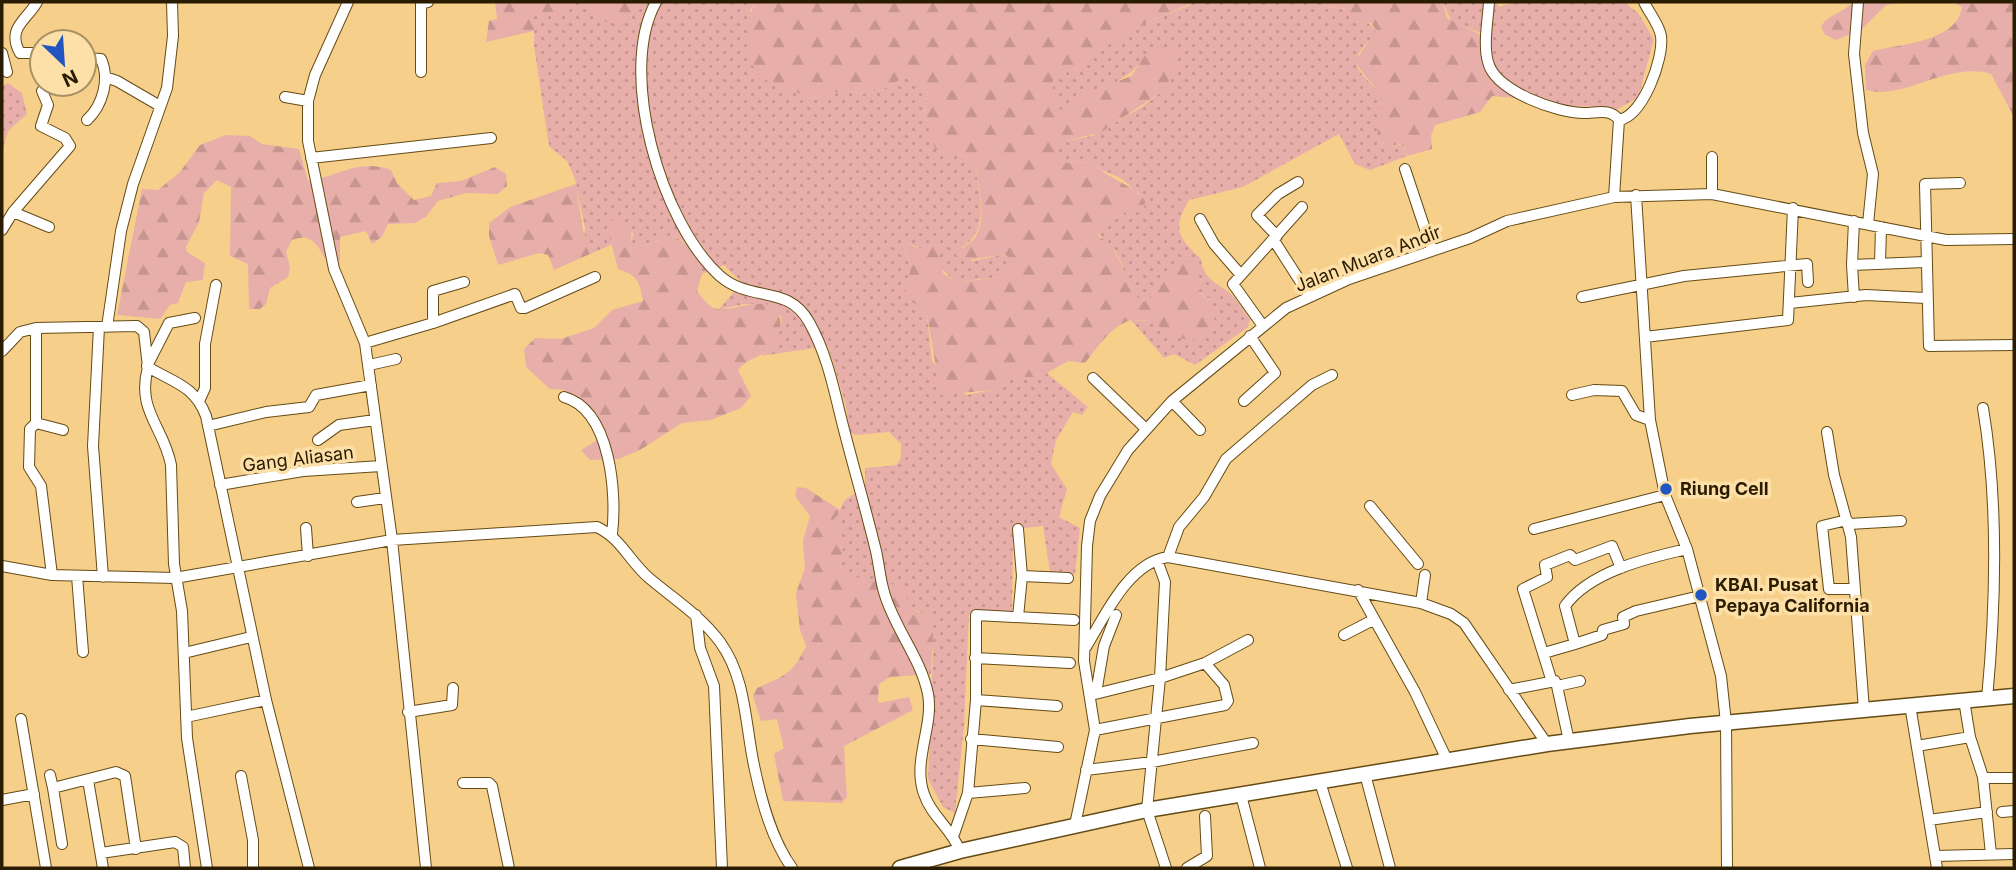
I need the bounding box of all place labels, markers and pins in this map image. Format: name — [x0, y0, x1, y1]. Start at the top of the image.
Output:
place label: Riung Cell — [1680, 478, 1769, 499]
marker: Riung Cell — [1658, 481, 1674, 497]
place label: KBAI. Pusat Pepaya California — [1715, 574, 1870, 616]
marker: KBAI. Pusat Pepaya California — [1693, 587, 1709, 603]

